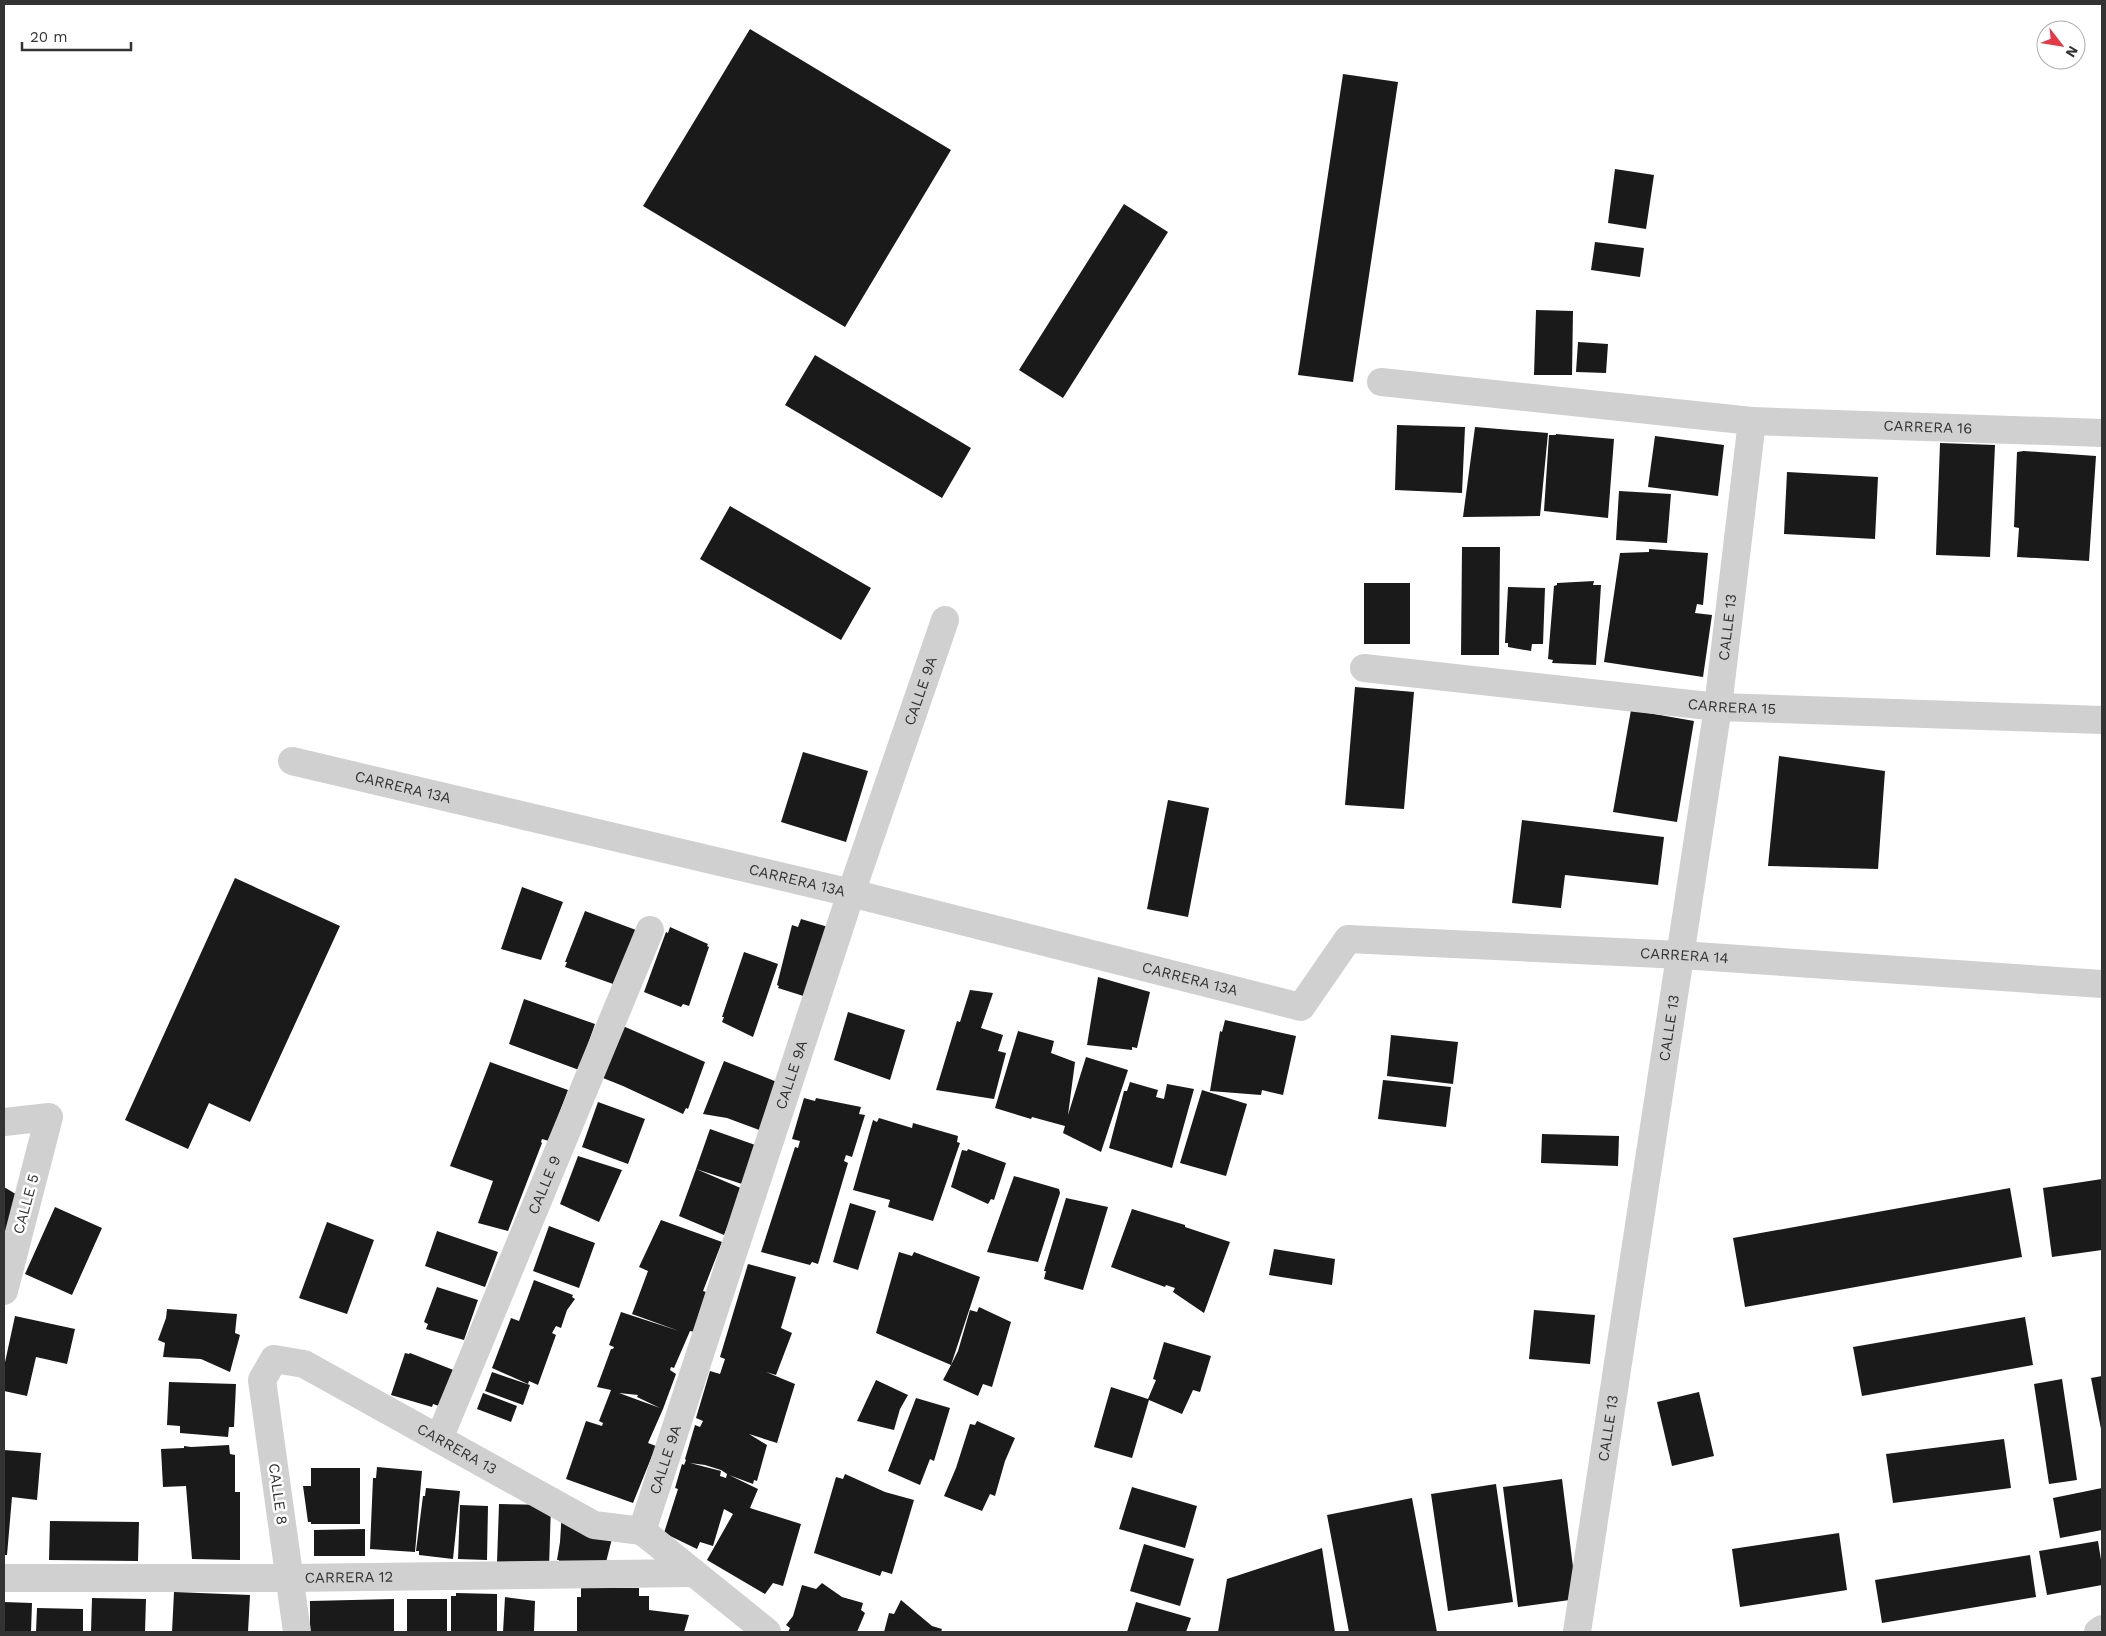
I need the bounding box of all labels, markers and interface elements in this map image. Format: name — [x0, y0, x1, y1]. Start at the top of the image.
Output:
scale bar — [22, 20, 131, 52]
north arrow — [2036, 20, 2086, 70]
text: 20 m — [30, 28, 68, 46]
text: N — [2063, 43, 2082, 60]
street label: CARRERA 16 — [1883, 417, 1973, 438]
street label: CALLE 13 — [1715, 593, 1740, 662]
street label: CALLE 9A — [900, 654, 941, 728]
street label: CARRERA 15 — [1687, 695, 1776, 718]
street label: CARRERA 13A — [353, 767, 453, 807]
street label: CARRERA 13A — [747, 860, 847, 900]
street label: CARRERA 14 — [1640, 944, 1729, 967]
street label: CARRERA 13A — [1140, 958, 1240, 1000]
street label: CALLE 13 — [1655, 993, 1683, 1063]
street label: CALLE 9A — [772, 1038, 811, 1112]
street label: CALLE 9 — [524, 1153, 565, 1217]
street label: CALLE 5 — [9, 1172, 43, 1236]
street label: CALLE 13 — [1594, 1394, 1622, 1463]
street label: CARRERA 13 — [414, 1420, 500, 1478]
street label: CALLE 9A — [646, 1423, 685, 1497]
street label: CALLE 8 — [265, 1462, 291, 1526]
street label: CARRERA 12 — [305, 1568, 393, 1587]

